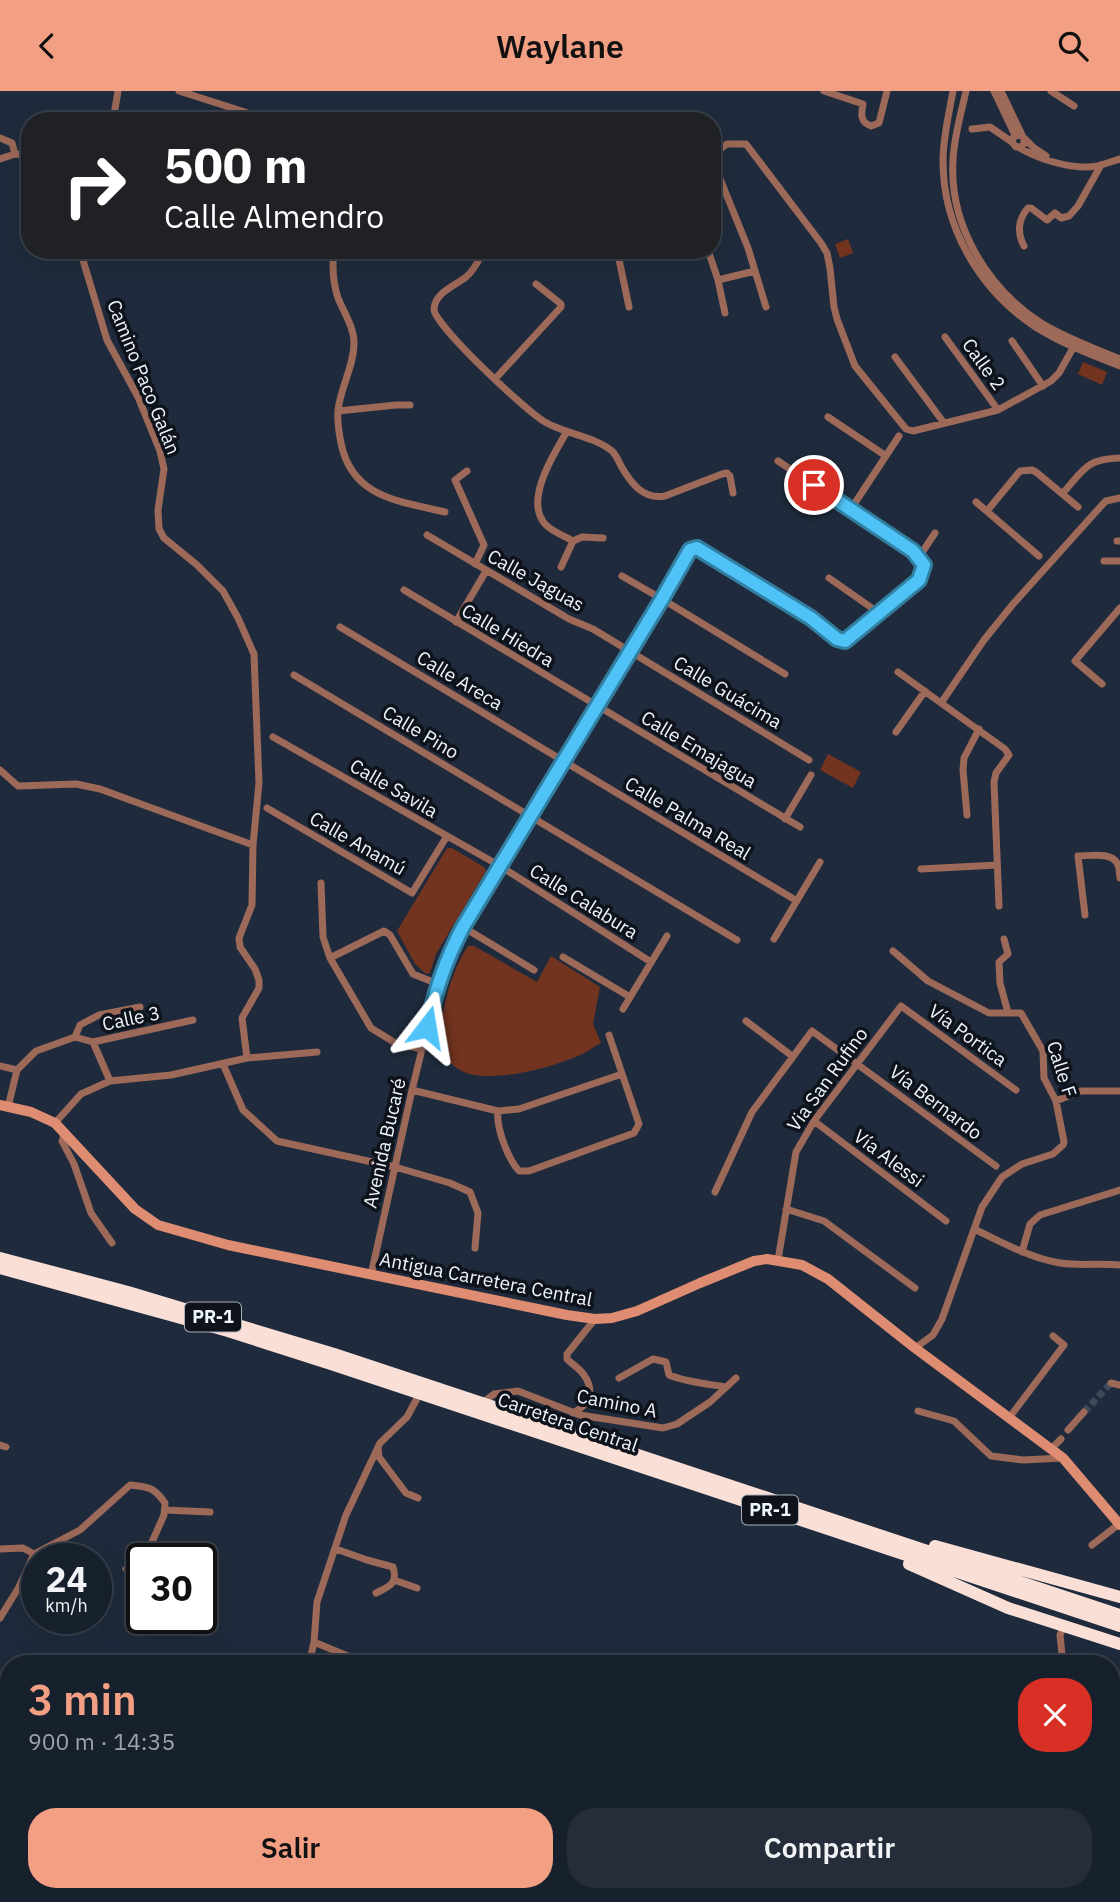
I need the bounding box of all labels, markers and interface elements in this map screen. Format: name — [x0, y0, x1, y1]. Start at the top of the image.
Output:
text: Waylane — [496, 25, 624, 67]
icon: back — [28, 27, 66, 65]
icon: search — [1054, 27, 1092, 65]
text: 500 m — [164, 133, 308, 196]
icon: right — [49, 140, 140, 231]
text: Calle Almendro — [164, 195, 384, 237]
street label: Camino Paco Galán — [102, 296, 186, 458]
street label: Calle 2 — [957, 333, 1011, 395]
pin — [784, 455, 844, 515]
icon: arrive — [795, 466, 833, 504]
street label: Calle Jaguas — [483, 544, 589, 616]
street label: Calle Hiedra — [457, 598, 559, 672]
street label: Calle Areca — [413, 645, 507, 715]
street label: Calle Guácima — [669, 650, 787, 734]
street label: Calle Pino — [378, 700, 464, 764]
street label: Calle Emajagua — [637, 705, 761, 793]
street label: Calle Savila — [346, 753, 442, 823]
street label: Calle Palma Real — [621, 771, 755, 865]
street label: Calle Anamú — [305, 806, 411, 880]
street label: Calle Calabura — [525, 858, 643, 944]
position arrow — [390, 990, 464, 1064]
street label: Vía Portica — [924, 999, 1012, 1071]
street label: Calle 3 — [100, 1000, 162, 1036]
street label: Via San Rufino — [781, 1022, 873, 1136]
street label: Calle F — [1042, 1038, 1082, 1100]
street label: Vía Bernardo — [885, 1059, 987, 1145]
street label: Avenida Bucaré — [357, 1076, 411, 1210]
street label: Vía Alessi — [849, 1124, 929, 1192]
street label: Antigua Carretera Central — [377, 1247, 595, 1311]
road number: PR-1 — [185, 1303, 241, 1331]
street label: Camino A — [575, 1383, 659, 1423]
street label: Carretera Central — [495, 1387, 641, 1457]
road number: PR-1 — [742, 1495, 798, 1525]
speed limit sign: 30 — [126, 1543, 217, 1634]
text: 24 — [45, 1556, 88, 1602]
text: km/h — [45, 1594, 88, 1617]
text: 3 min — [28, 1672, 137, 1727]
button: close — [1018, 1678, 1092, 1752]
text: 900 m · 14:35 — [28, 1726, 175, 1756]
button: Salir — [28, 1808, 553, 1888]
button: Compartir — [567, 1808, 1092, 1888]

